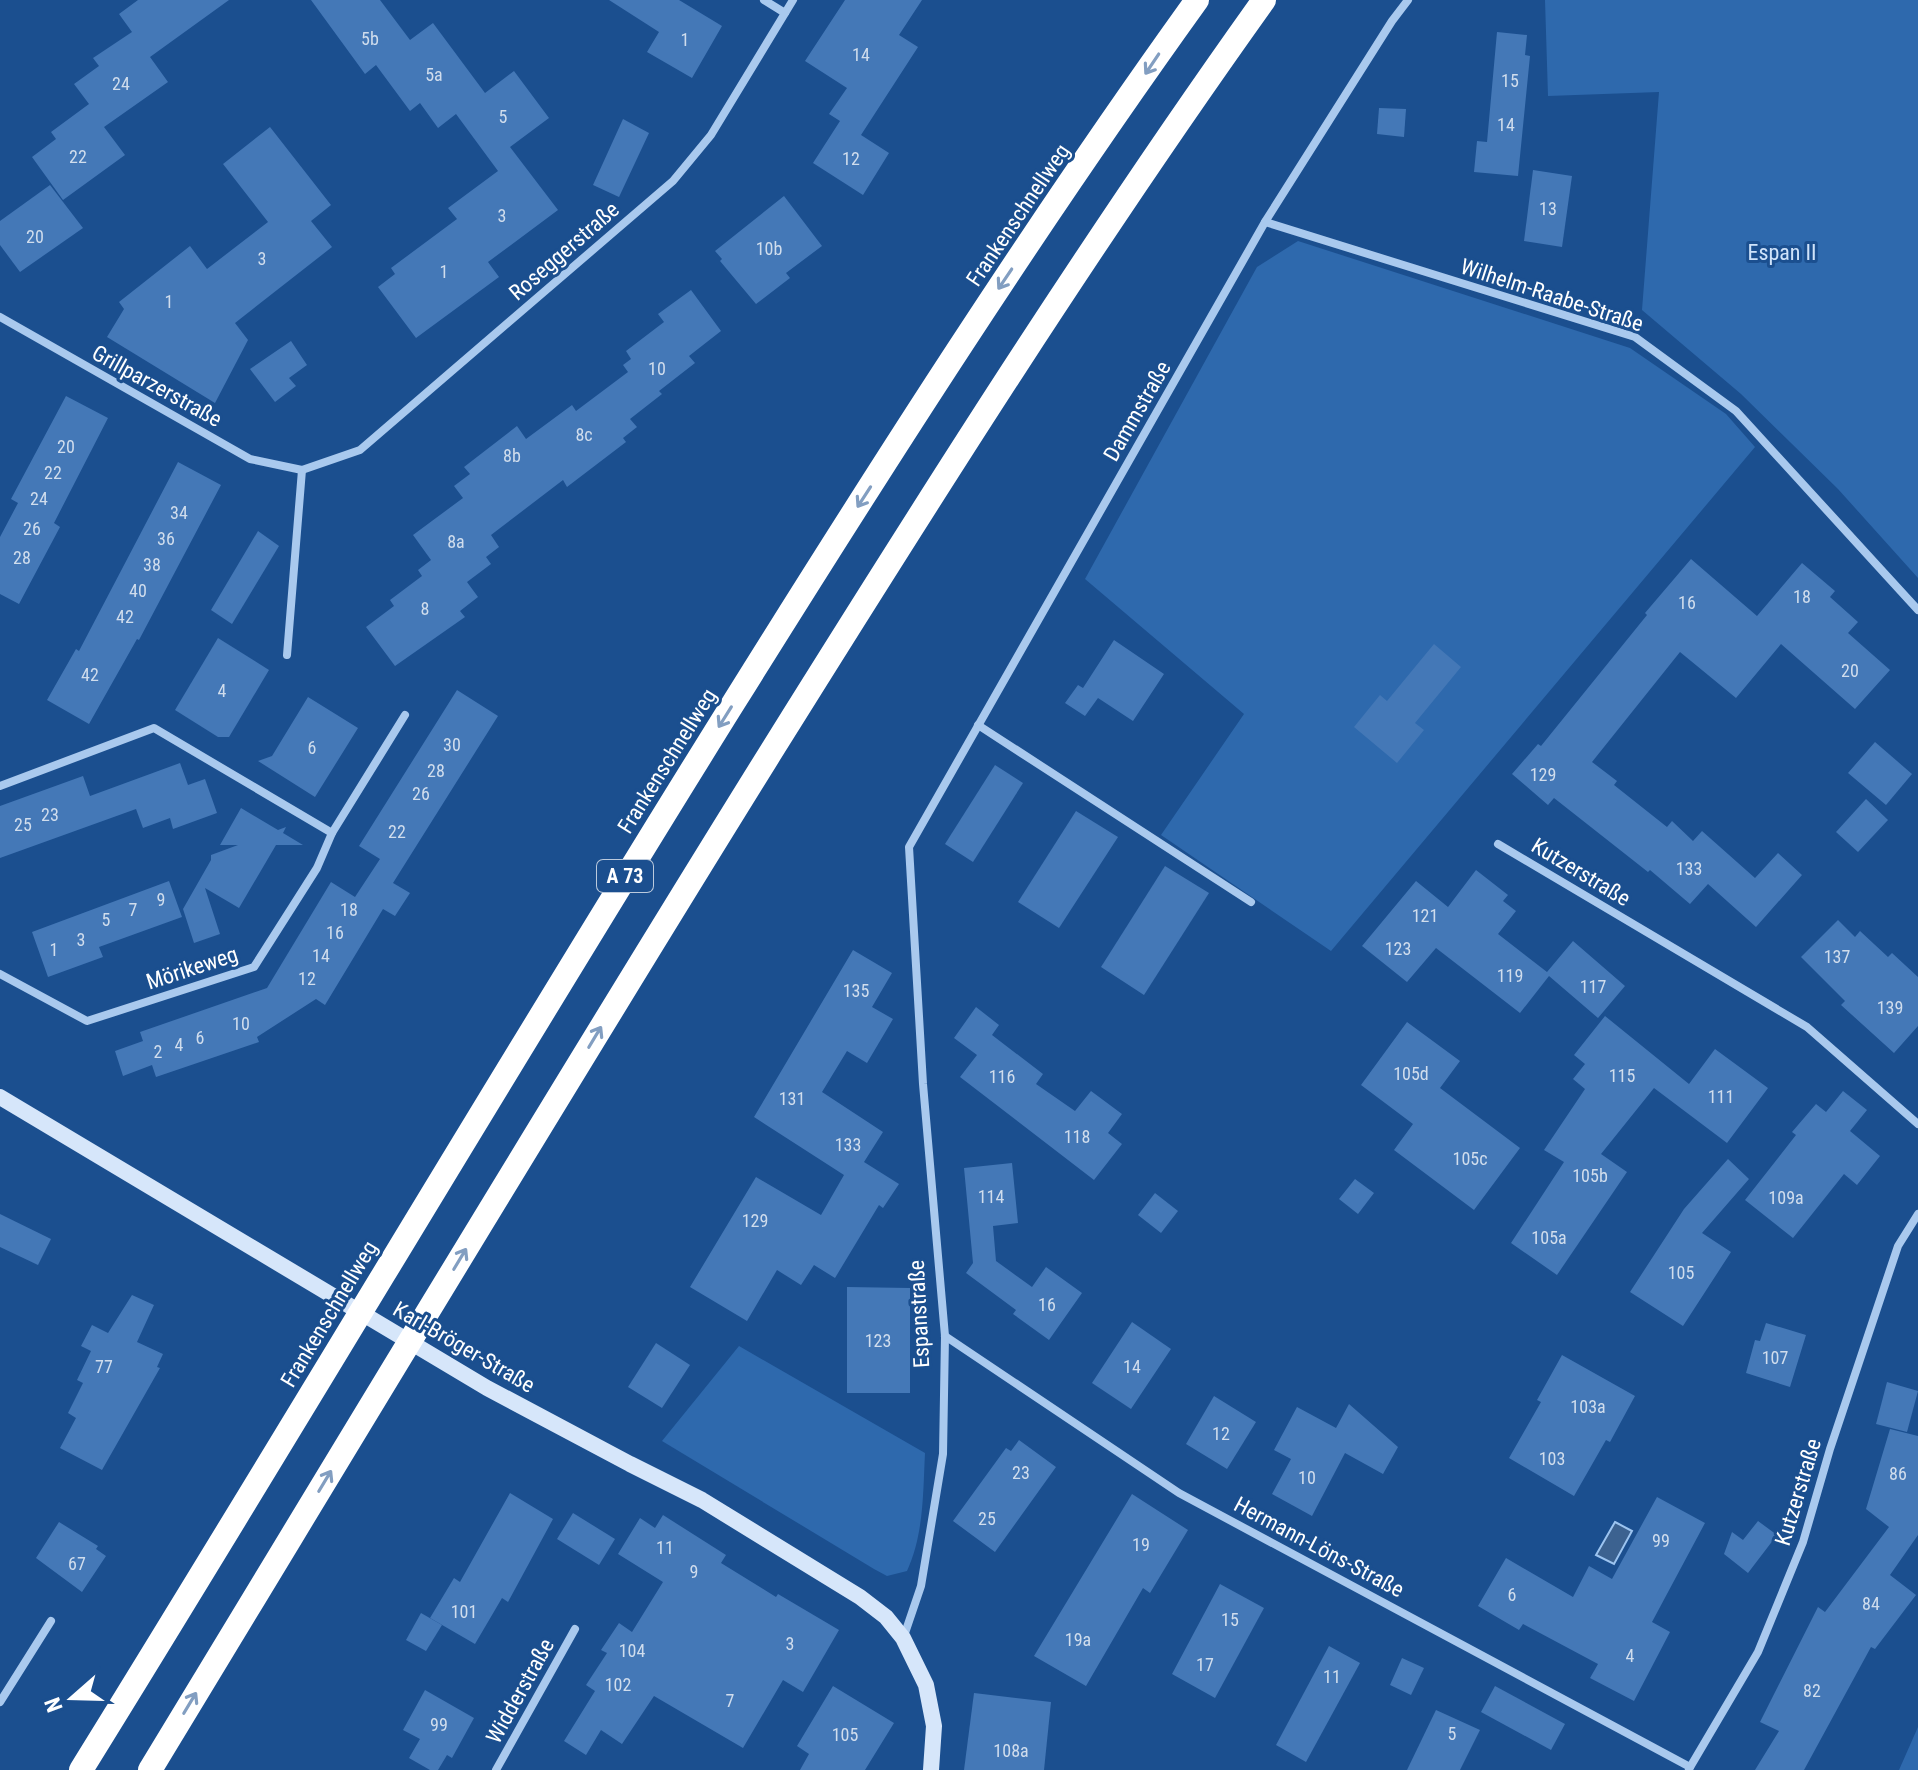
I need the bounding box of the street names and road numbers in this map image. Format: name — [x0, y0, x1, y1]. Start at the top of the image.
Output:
street label: Frankenschnellweg — [961, 139, 1075, 291]
street label: Roseggerstraße — [504, 197, 624, 305]
street label: Wilhelm-Raabe-Straße — [1457, 254, 1647, 336]
street label: Grillparzerstraße — [88, 340, 226, 432]
street label: Dammstraße — [1098, 357, 1176, 465]
street label: Frankenschnellweg — [612, 684, 722, 838]
street label: Kutzerstraße — [1527, 833, 1635, 911]
road number: A 73 — [597, 860, 653, 892]
street label: Mörikeweg — [143, 941, 241, 995]
street label: Frankenschnellweg — [276, 1237, 382, 1391]
street label: Espanstraße — [904, 1259, 934, 1369]
street label: Karl-Bröger-Straße — [389, 1296, 539, 1398]
street label: Kutzerstraße — [1770, 1435, 1826, 1549]
street label: Hermann-Löns-Straße — [1230, 1492, 1408, 1602]
street label: Widderstraße — [481, 1634, 559, 1748]

